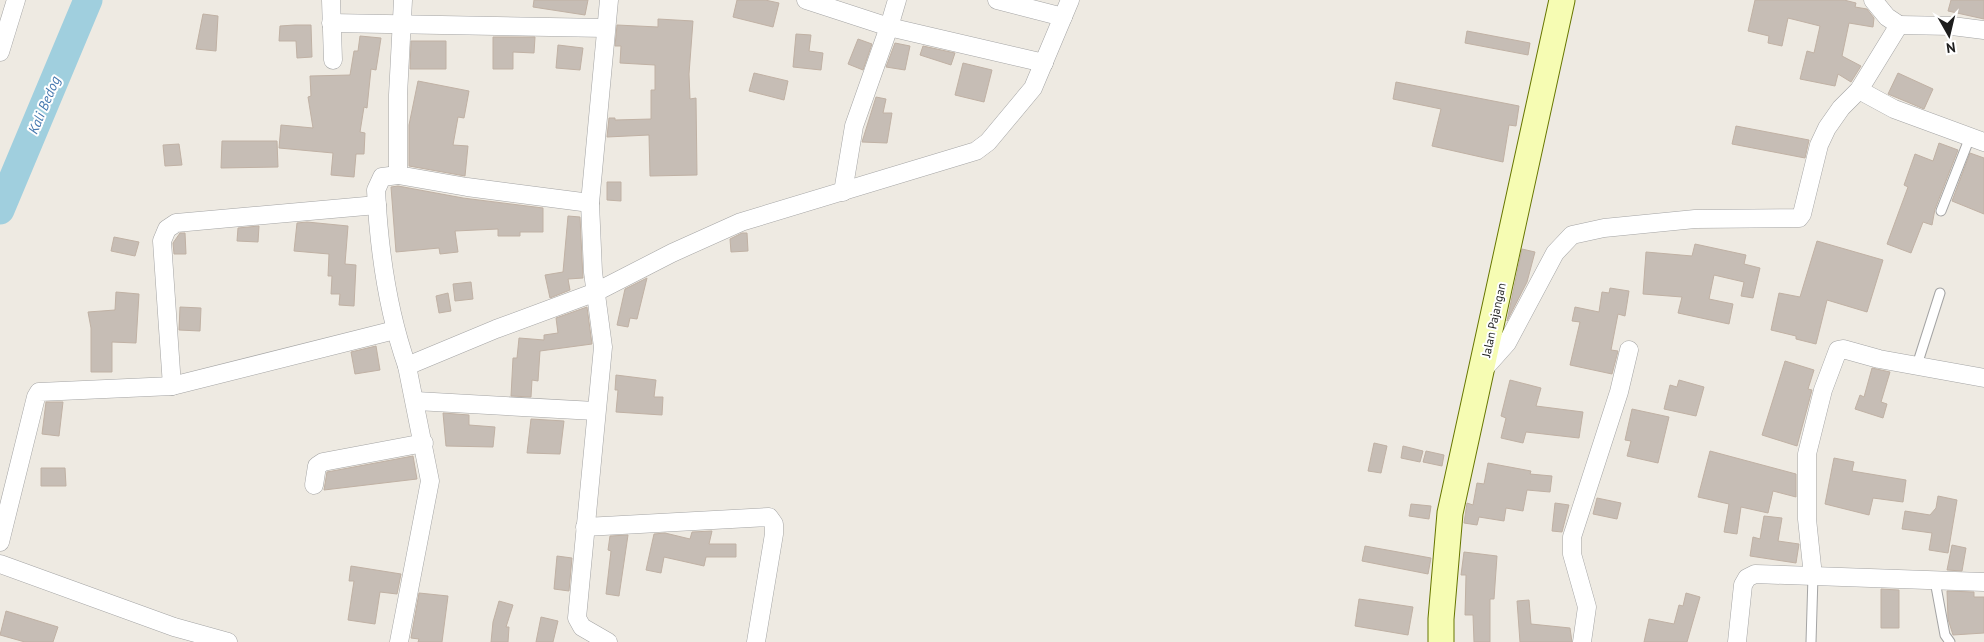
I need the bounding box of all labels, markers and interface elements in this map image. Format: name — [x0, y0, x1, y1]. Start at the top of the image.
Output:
north arrow — [1924, 10, 1974, 60]
text: N — [1945, 38, 1957, 57]
water label: Kali Bedog — [24, 73, 64, 137]
street label: Jalan Pajangan — [1478, 281, 1509, 359]

